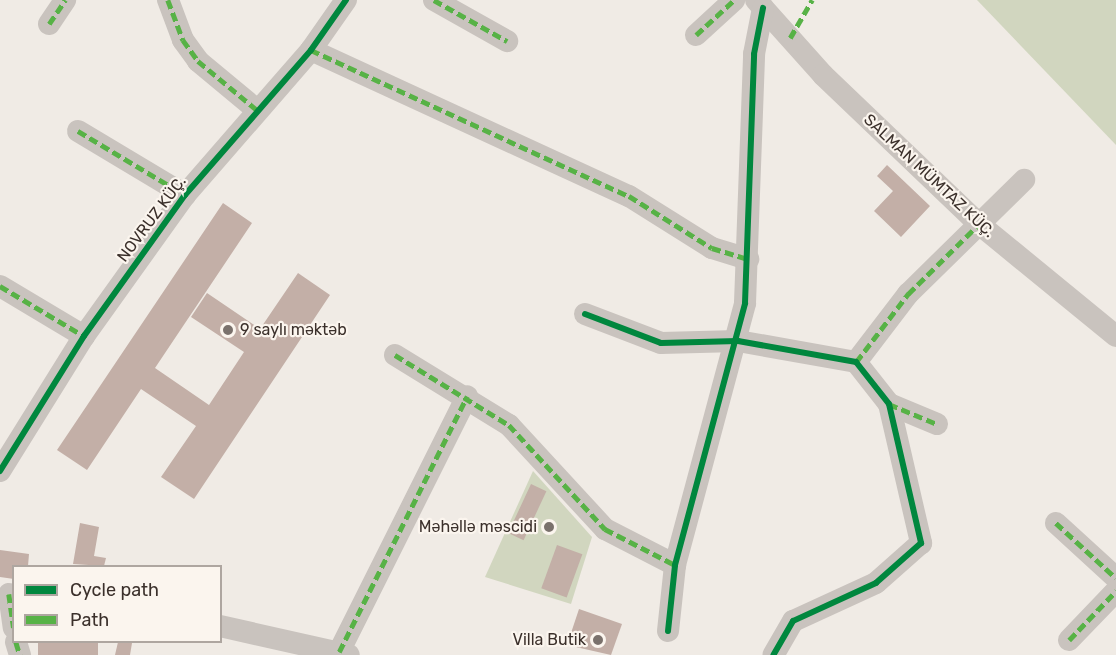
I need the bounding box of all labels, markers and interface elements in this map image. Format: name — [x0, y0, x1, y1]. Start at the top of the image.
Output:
street label: SALMAN MÜMTAZ KÜÇ. — [859, 110, 999, 242]
street label: NOVRUZ KÜÇ. — [113, 172, 191, 266]
place label: 9 saylı məktəb — [240, 320, 347, 340]
marker: 9 saylı məktəb — [221, 323, 235, 337]
place label: Məhəllə məscidi — [419, 517, 537, 537]
marker: Məhəllə məscidi — [542, 520, 556, 534]
legend — [12, 565, 222, 643]
text: Cycle path — [70, 579, 159, 601]
text: Path — [70, 609, 109, 631]
place label: Villa Butik — [512, 630, 586, 650]
marker: Villa Butik — [591, 633, 605, 647]

